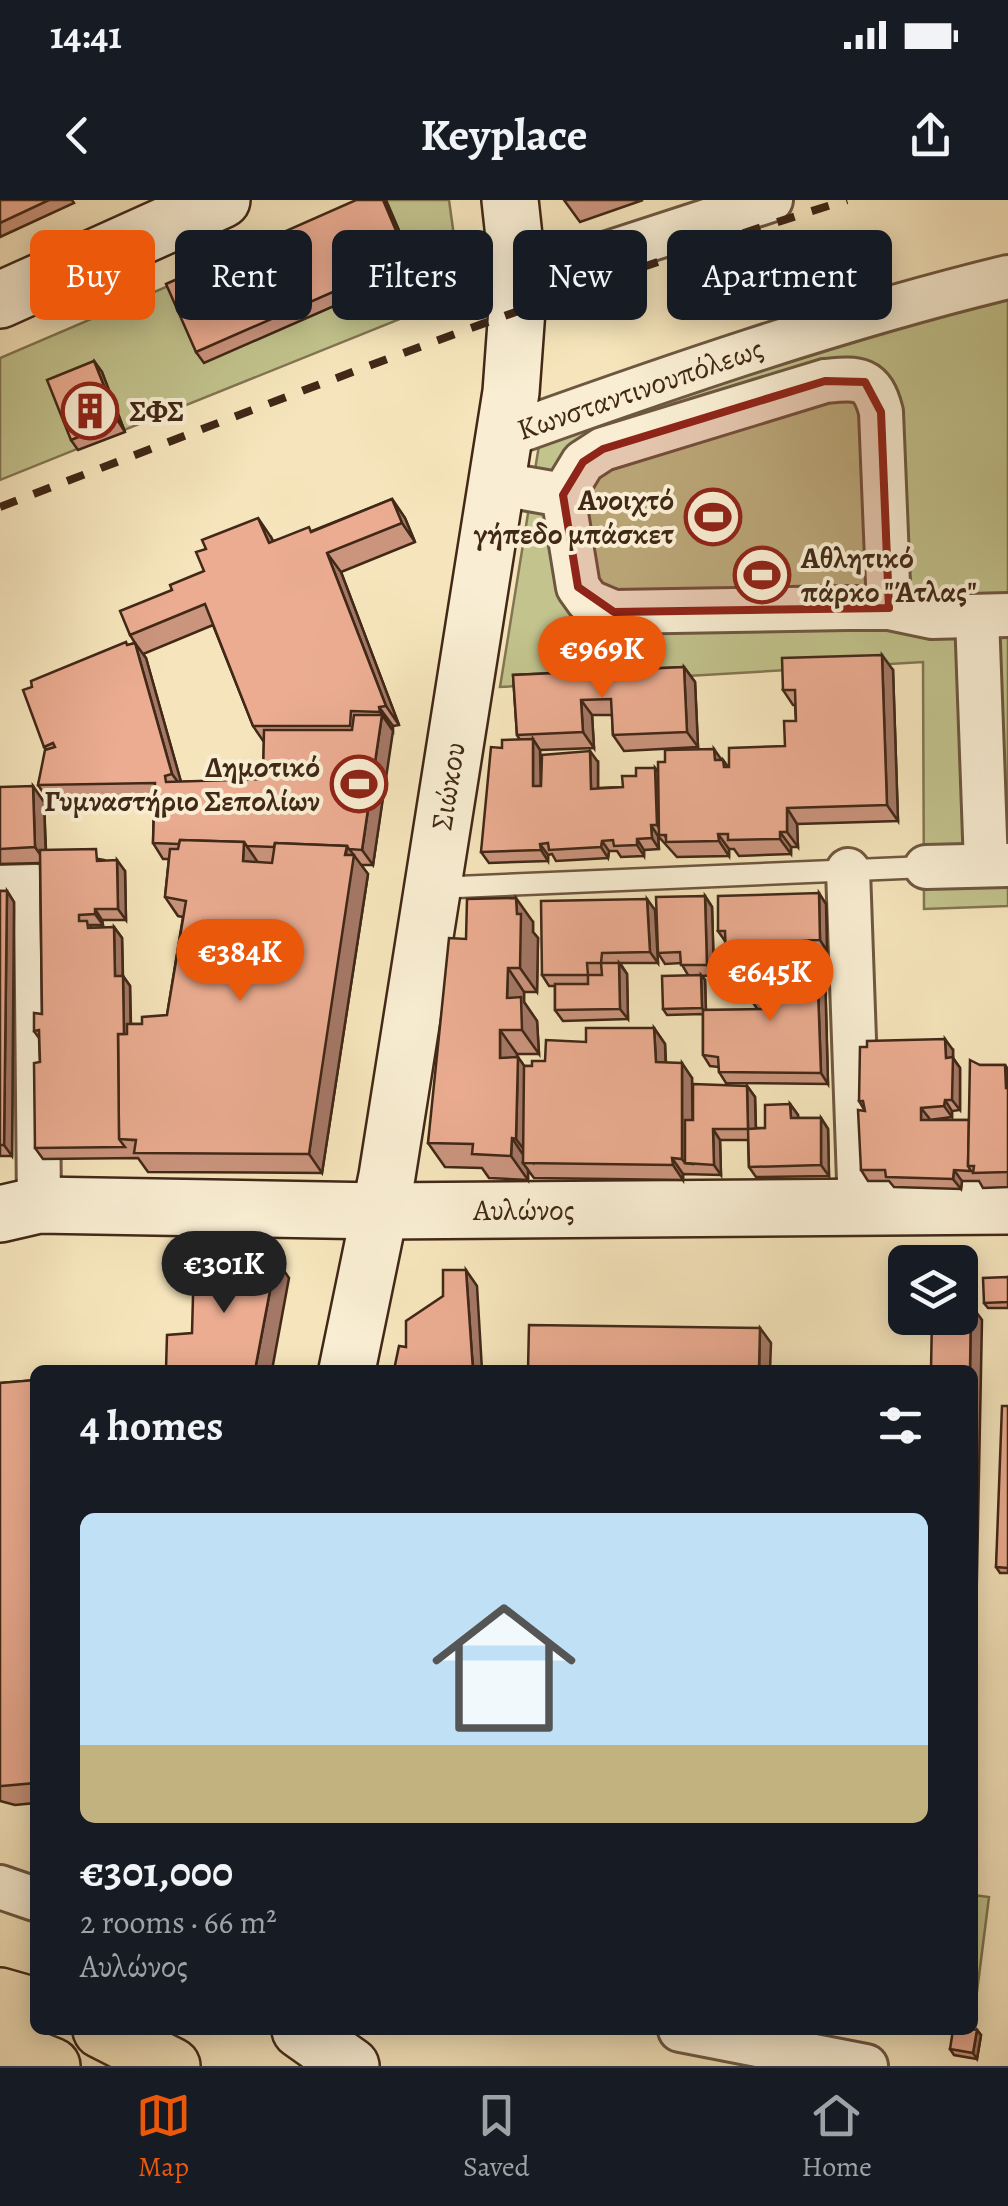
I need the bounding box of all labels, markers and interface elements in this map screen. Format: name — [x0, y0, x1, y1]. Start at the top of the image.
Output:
text: 14:41 — [50, 9, 122, 61]
text: Keyplace — [421, 104, 587, 166]
icon: back — [50, 108, 105, 163]
icon: share — [903, 108, 958, 163]
chip: Buy — [30, 230, 155, 320]
chip: Rent — [175, 230, 312, 320]
chip: Filters — [332, 230, 493, 320]
chip: New — [513, 230, 647, 320]
chip: Apartment — [667, 230, 892, 320]
street label: Κωνσταντινουπόλεως — [512, 328, 768, 450]
building icon: ΣΦΣ — [60, 381, 120, 441]
place label: ΣΦΣ — [129, 391, 184, 431]
place label: Ανοιχτό γήπεδο μπάσκετ — [473, 480, 674, 554]
sports icon: Ανοιχτό γήπεδο μπάσκετ — [683, 487, 743, 547]
place label: Αθλητικό πάρκο "Άτλας" — [800, 538, 977, 612]
sports icon: Αθλητικό πάρκο "Άτλας" — [732, 545, 792, 605]
pin: €969K — [532, 616, 672, 701]
text: €969K — [560, 626, 644, 670]
street label: Σιώκου — [421, 739, 475, 833]
place label: Δημοτικό Γυμναστήριο Σεπολίων — [44, 747, 320, 821]
sports icon: Δημοτικό Γυμναστήριο Σεπολίων — [329, 754, 389, 814]
pin: €384K — [170, 919, 310, 1004]
text: €384K — [198, 929, 282, 973]
pin: €645K — [700, 939, 840, 1024]
text: €645K — [728, 949, 812, 993]
street label: Αυλώνος — [472, 1190, 575, 1230]
pin: €301K — [154, 1231, 294, 1316]
text: €301K — [184, 1241, 264, 1285]
map controls — [888, 1245, 978, 1335]
button: layers — [888, 1245, 978, 1335]
text: 4 homes — [80, 1397, 223, 1454]
icon: filters — [873, 1398, 928, 1453]
icon: home — [414, 1578, 594, 1758]
text: €301,000 — [80, 1843, 233, 1900]
text: 2 rooms · 66 m² — [80, 1900, 277, 1944]
text: Αυλώνος — [80, 1944, 188, 1988]
tab: Map — [136, 2088, 191, 2186]
tab: Saved — [463, 2088, 530, 2186]
tab: Home — [802, 2088, 872, 2186]

